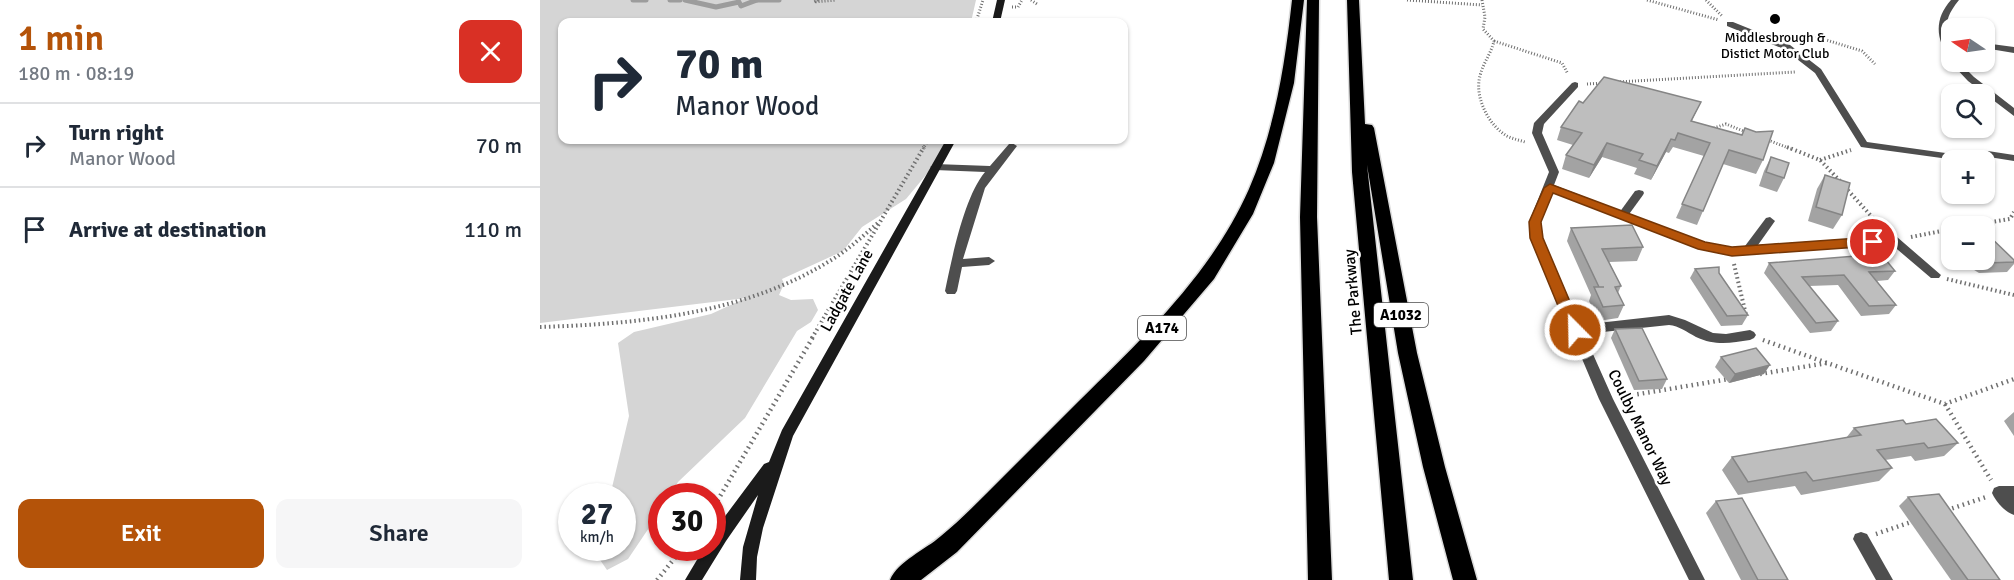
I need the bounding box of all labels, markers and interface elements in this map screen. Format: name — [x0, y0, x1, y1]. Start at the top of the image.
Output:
marker: Middlesbrough & Distict Motor Club — [1768, 12, 1782, 26]
text: 1 min — [18, 16, 104, 61]
north arrow — [1941, 18, 1995, 72]
map controls — [1941, 18, 1995, 270]
button: close — [459, 20, 522, 83]
place label: Middlesbrough & Distict Motor Club — [1721, 29, 1829, 62]
text: 70 m — [675, 39, 764, 90]
icon: right — [576, 42, 654, 120]
text: 180 m · 08:19 — [18, 61, 134, 86]
button: search — [1941, 84, 1995, 138]
text: Manor Wood — [675, 90, 819, 123]
text: Turn right — [69, 119, 164, 146]
icon: right — [18, 129, 51, 162]
text: 70 m — [476, 132, 522, 159]
text: Manor Wood — [69, 146, 176, 171]
button: + — [1941, 150, 1995, 204]
icon: arrive — [18, 213, 51, 246]
text: Arrive at destination — [69, 216, 266, 243]
text: 110 m — [464, 216, 522, 243]
pin — [1847, 216, 1898, 267]
button: − — [1941, 216, 1995, 270]
icon: arrive — [1856, 225, 1889, 258]
street label: Ladgate Lane — [816, 246, 878, 335]
street label: The Parkway — [1339, 248, 1367, 335]
position arrow — [1543, 298, 1607, 362]
road number: A1032 — [1374, 303, 1428, 327]
road number: A174 — [1138, 316, 1186, 340]
street label: Coulby Manor Way — [1603, 366, 1677, 489]
speed limit sign: 30 — [648, 483, 726, 561]
text: 27 — [581, 496, 613, 533]
button: Exit — [18, 499, 264, 568]
button: Share — [276, 499, 522, 568]
text: km/h — [580, 528, 614, 546]

